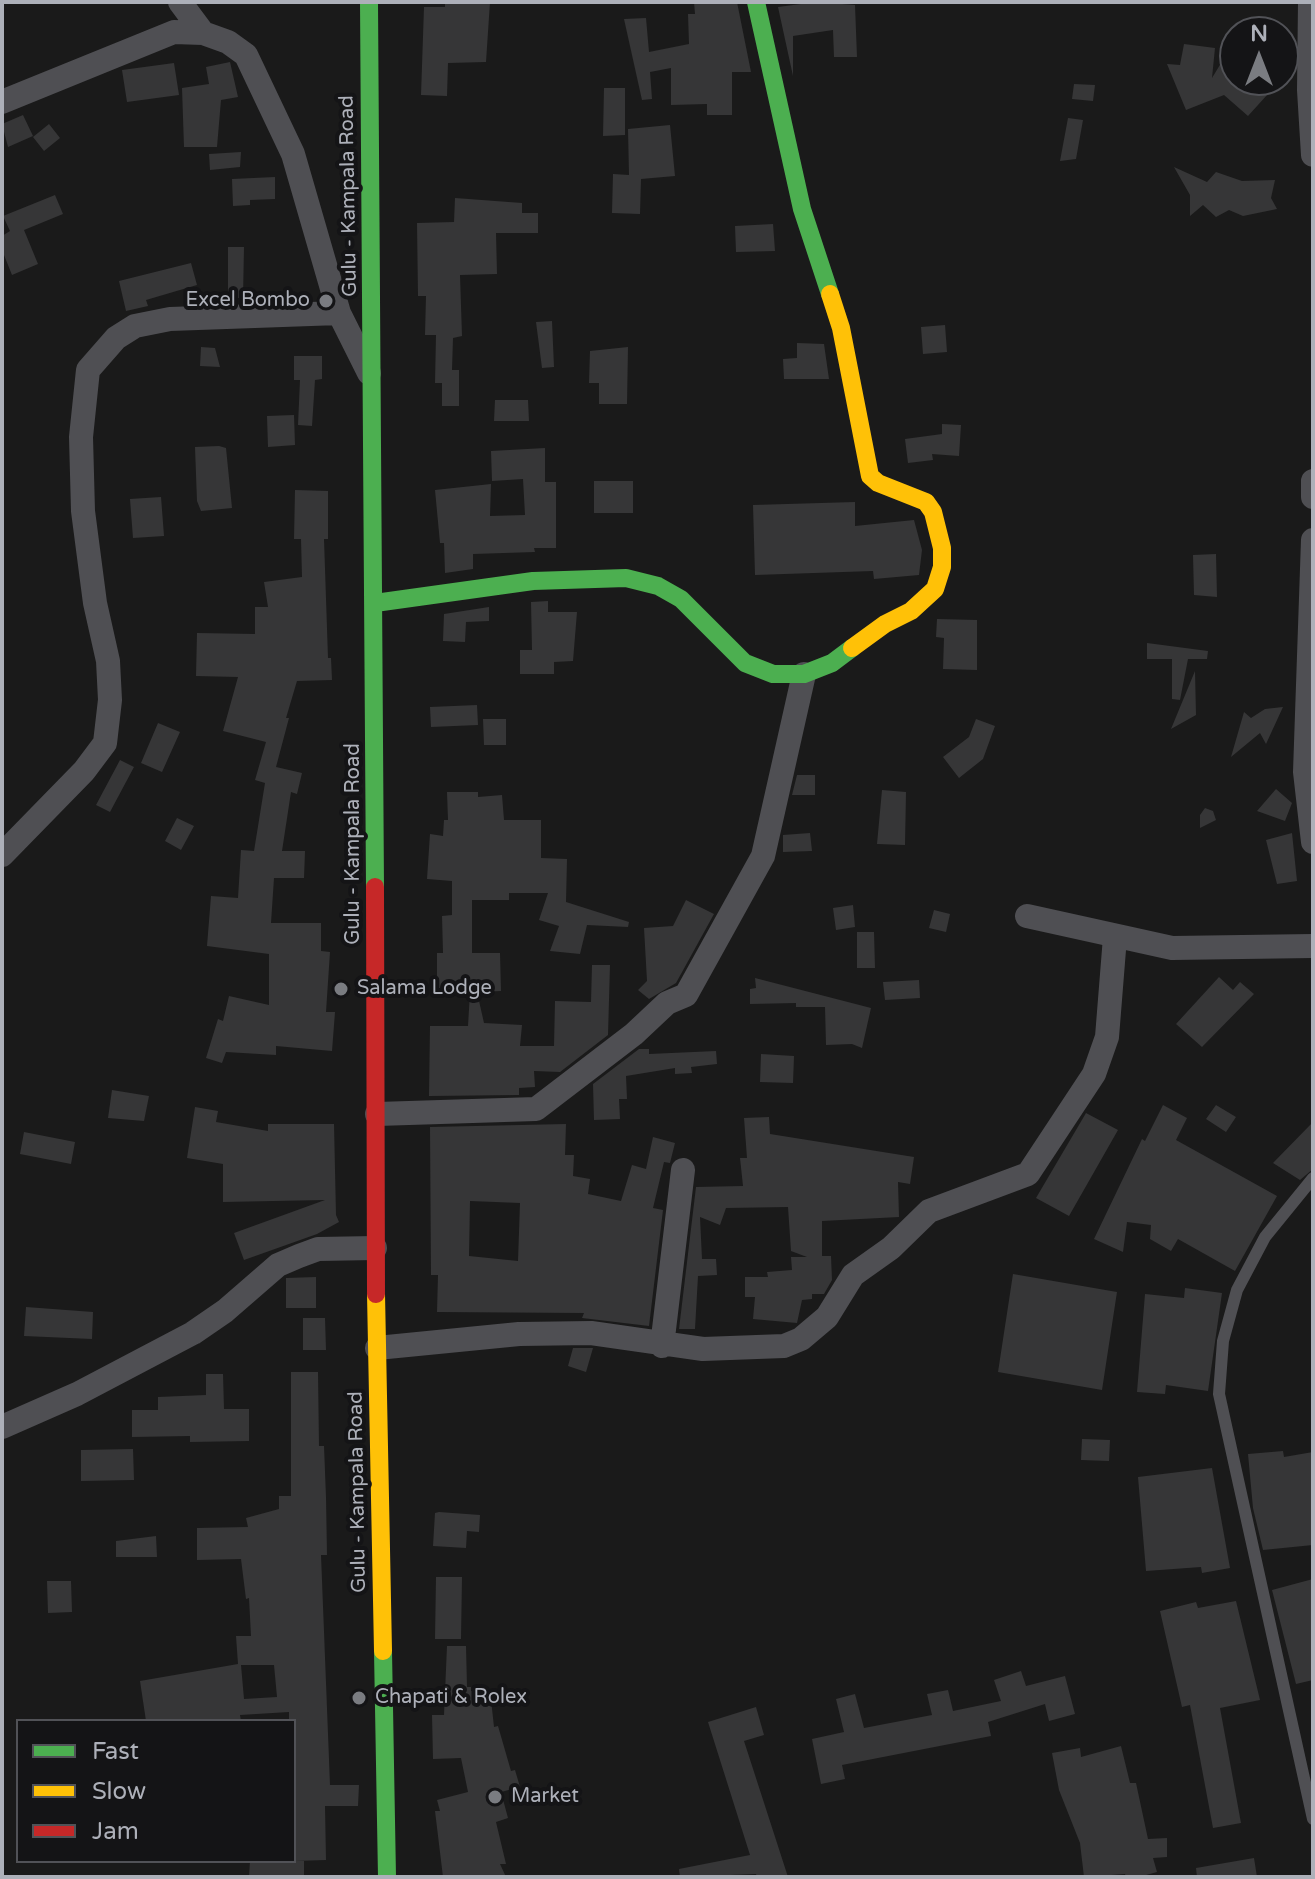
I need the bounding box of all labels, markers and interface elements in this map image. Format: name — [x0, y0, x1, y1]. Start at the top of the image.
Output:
north arrow — [1219, 16, 1299, 96]
text: N — [1250, 21, 1268, 47]
street label: Gulu - Kampala Road — [335, 95, 363, 297]
place label: Excel Bombo — [186, 289, 310, 313]
marker: Excel Bombo — [317, 292, 335, 310]
street label: Gulu - Kampala Road — [342, 743, 366, 945]
place label: Salama Lodge — [357, 977, 492, 1001]
marker: Salama Lodge — [332, 980, 350, 998]
street label: Gulu - Kampala Road — [344, 1391, 372, 1593]
place label: Chapati & Rolex — [375, 1686, 527, 1710]
marker: Chapati & Rolex — [350, 1689, 368, 1707]
legend — [16, 1719, 296, 1863]
text: Fast — [92, 1737, 139, 1766]
text: Slow — [92, 1777, 146, 1806]
place label: Market — [511, 1785, 579, 1809]
marker: Market — [486, 1788, 504, 1806]
text: Jam — [92, 1817, 139, 1846]

